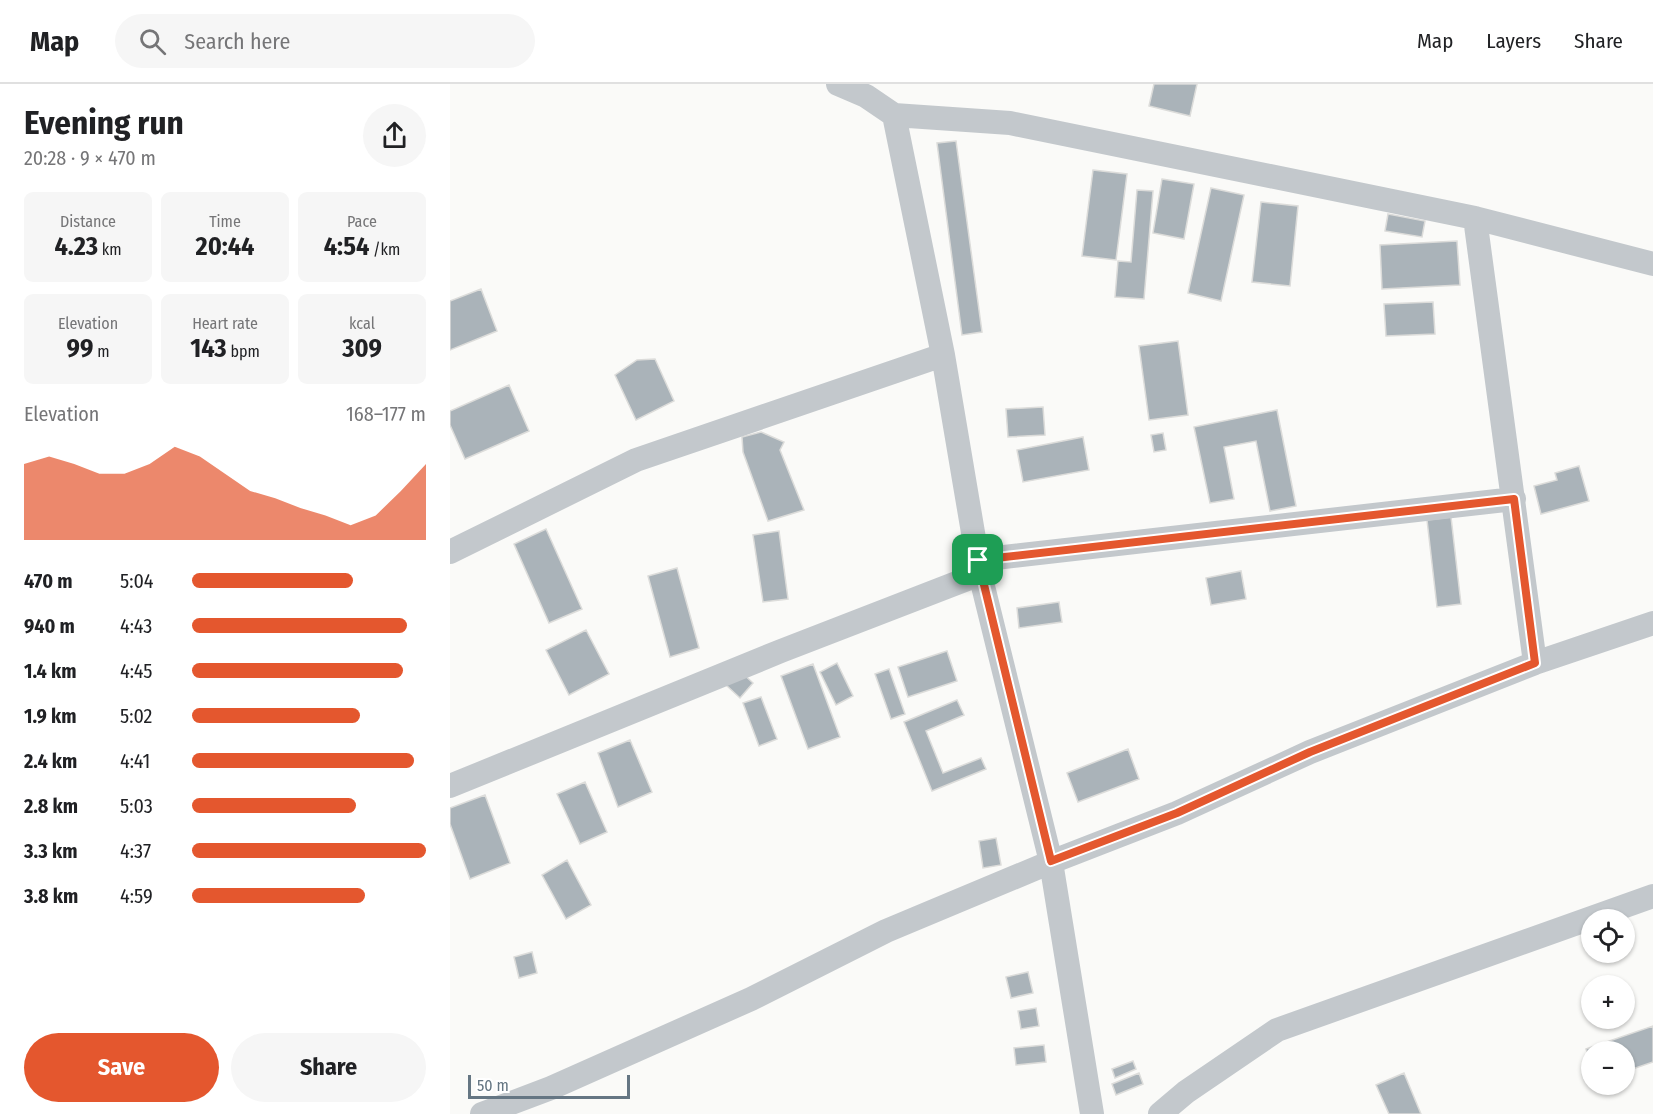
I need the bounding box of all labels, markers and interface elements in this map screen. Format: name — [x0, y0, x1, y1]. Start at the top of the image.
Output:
search box — [115, 14, 535, 68]
text: Map — [30, 25, 79, 58]
icon: search — [136, 25, 169, 58]
text: Search here — [184, 28, 290, 55]
text: Map — [1417, 28, 1453, 54]
text: Layers — [1486, 28, 1541, 54]
text: Share — [1574, 28, 1623, 54]
text: Evening run — [24, 103, 184, 143]
button: share — [363, 104, 426, 167]
text: 20:28 · 9 × 470 m — [24, 146, 156, 170]
text: Distance — [60, 212, 116, 231]
text: Time — [209, 212, 241, 231]
text: Pace — [347, 212, 377, 231]
text: 4.23 — [54, 231, 98, 262]
text: 20:44 — [196, 231, 254, 262]
text: 4:54 — [324, 231, 369, 262]
text: km — [98, 240, 122, 259]
text: /km — [369, 240, 400, 259]
text: Elevation — [58, 314, 118, 333]
text: Heart rate — [192, 314, 258, 333]
text: kcal — [349, 314, 375, 333]
text: 99 — [67, 333, 93, 364]
text: 143 — [190, 333, 227, 364]
text: 309 — [342, 333, 382, 364]
text: m — [93, 342, 109, 361]
text: bpm — [227, 342, 260, 361]
text: Elevation — [24, 402, 99, 426]
text: 168–177 m — [346, 402, 426, 426]
pin — [952, 534, 1003, 585]
icon: arrive — [961, 543, 994, 576]
text: 470 m — [24, 569, 73, 593]
text: 5:04 — [120, 569, 154, 593]
text: 940 m — [24, 614, 75, 638]
text: 4:43 — [120, 614, 152, 638]
text: 1.4 km — [24, 659, 76, 683]
text: 4:45 — [120, 659, 152, 683]
text: 1.9 km — [24, 704, 77, 728]
text: 5:02 — [120, 704, 152, 728]
text: 2.4 km — [24, 749, 77, 773]
text: 4:41 — [120, 749, 150, 773]
text: 2.8 km — [24, 794, 78, 818]
text: 5:03 — [120, 794, 153, 818]
text: 3.3 km — [24, 839, 77, 863]
text: 4:37 — [120, 839, 151, 863]
text: 3.8 km — [24, 884, 78, 908]
text: 4:59 — [120, 884, 153, 908]
map controls — [1581, 909, 1635, 1095]
button: locate — [1581, 909, 1635, 963]
button: + — [1581, 975, 1635, 1029]
button: Save — [24, 1033, 219, 1102]
button: Share — [231, 1033, 426, 1102]
button: − — [1581, 1041, 1635, 1095]
scale bar — [468, 1072, 630, 1100]
text: 50 m — [477, 1076, 509, 1095]

